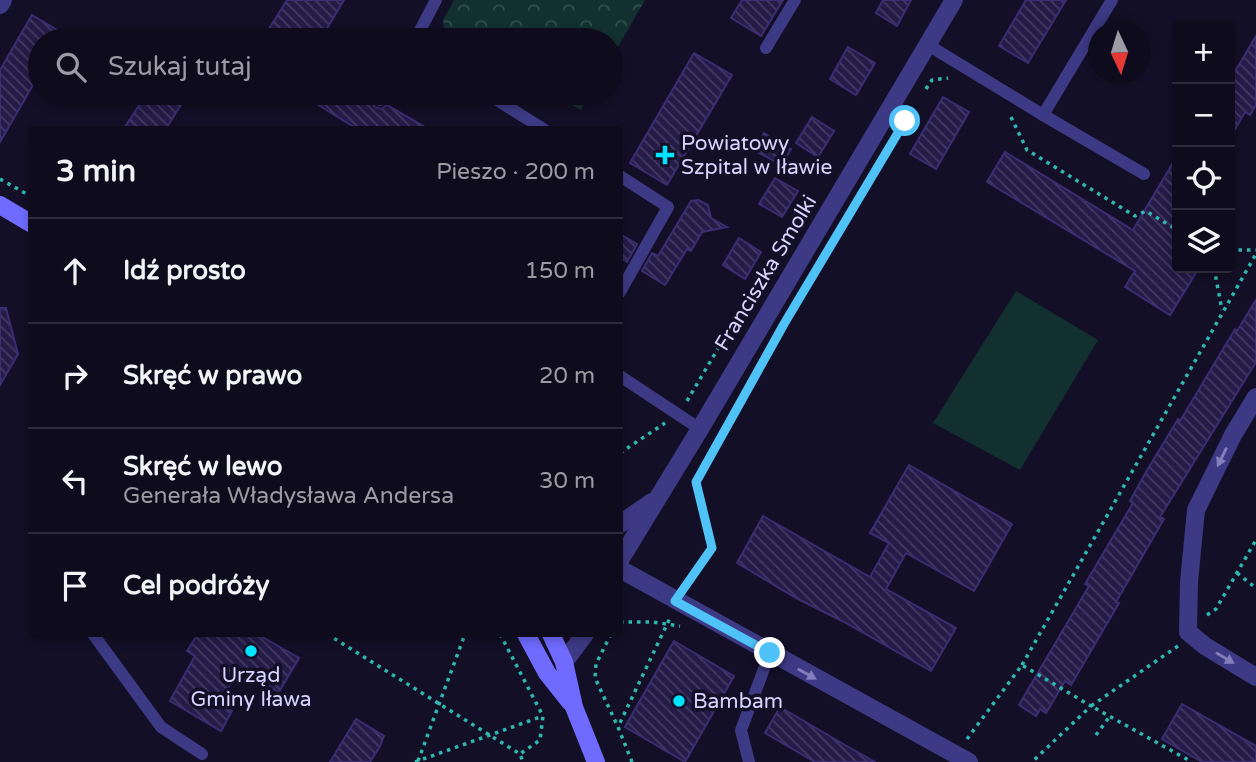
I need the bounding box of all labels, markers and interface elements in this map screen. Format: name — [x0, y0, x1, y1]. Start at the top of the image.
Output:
north arrow — [1088, 21, 1151, 84]
map controls — [1172, 21, 1235, 273]
button: + — [1172, 21, 1235, 84]
search box — [28, 28, 623, 105]
icon: search — [52, 48, 90, 86]
text: Szukaj tutaj — [108, 51, 252, 82]
button: − — [1172, 84, 1235, 147]
route start — [889, 105, 920, 136]
place label: Powiatowy Szpital w Iławie — [681, 131, 832, 180]
marker: Powiatowy Szpital w Iławie — [655, 145, 675, 165]
button: locate — [1172, 147, 1235, 210]
text: 3 min — [56, 153, 136, 190]
text: Pieszo · 200 m — [436, 158, 595, 186]
street label: Franciszka Smolki — [710, 191, 822, 355]
button: layers — [1172, 210, 1235, 273]
icon: ahead — [56, 252, 94, 290]
text: Idź prosto — [123, 255, 246, 286]
text: 150 m — [525, 257, 595, 285]
icon: right — [56, 357, 94, 395]
text: Skręć w prawo — [123, 360, 302, 391]
text: 20 m — [539, 362, 595, 390]
one-way arrow — [1217, 447, 1228, 467]
text: Skręć w lewo — [123, 451, 283, 482]
icon: left — [56, 462, 94, 500]
text: 30 m — [539, 467, 595, 495]
text: Generała Władysława Andersa — [123, 482, 454, 510]
icon: arrive — [56, 567, 94, 605]
text: Cel podróży — [123, 570, 270, 601]
route end — [754, 637, 785, 668]
marker: Urząd Gminy Iława — [243, 643, 259, 659]
one-way arrow — [1215, 652, 1234, 664]
place label: Urząd Gminy Iława — [190, 663, 312, 712]
one-way arrow — [798, 668, 817, 680]
place label: Bambam — [693, 689, 783, 714]
marker: Bambam — [671, 693, 687, 709]

